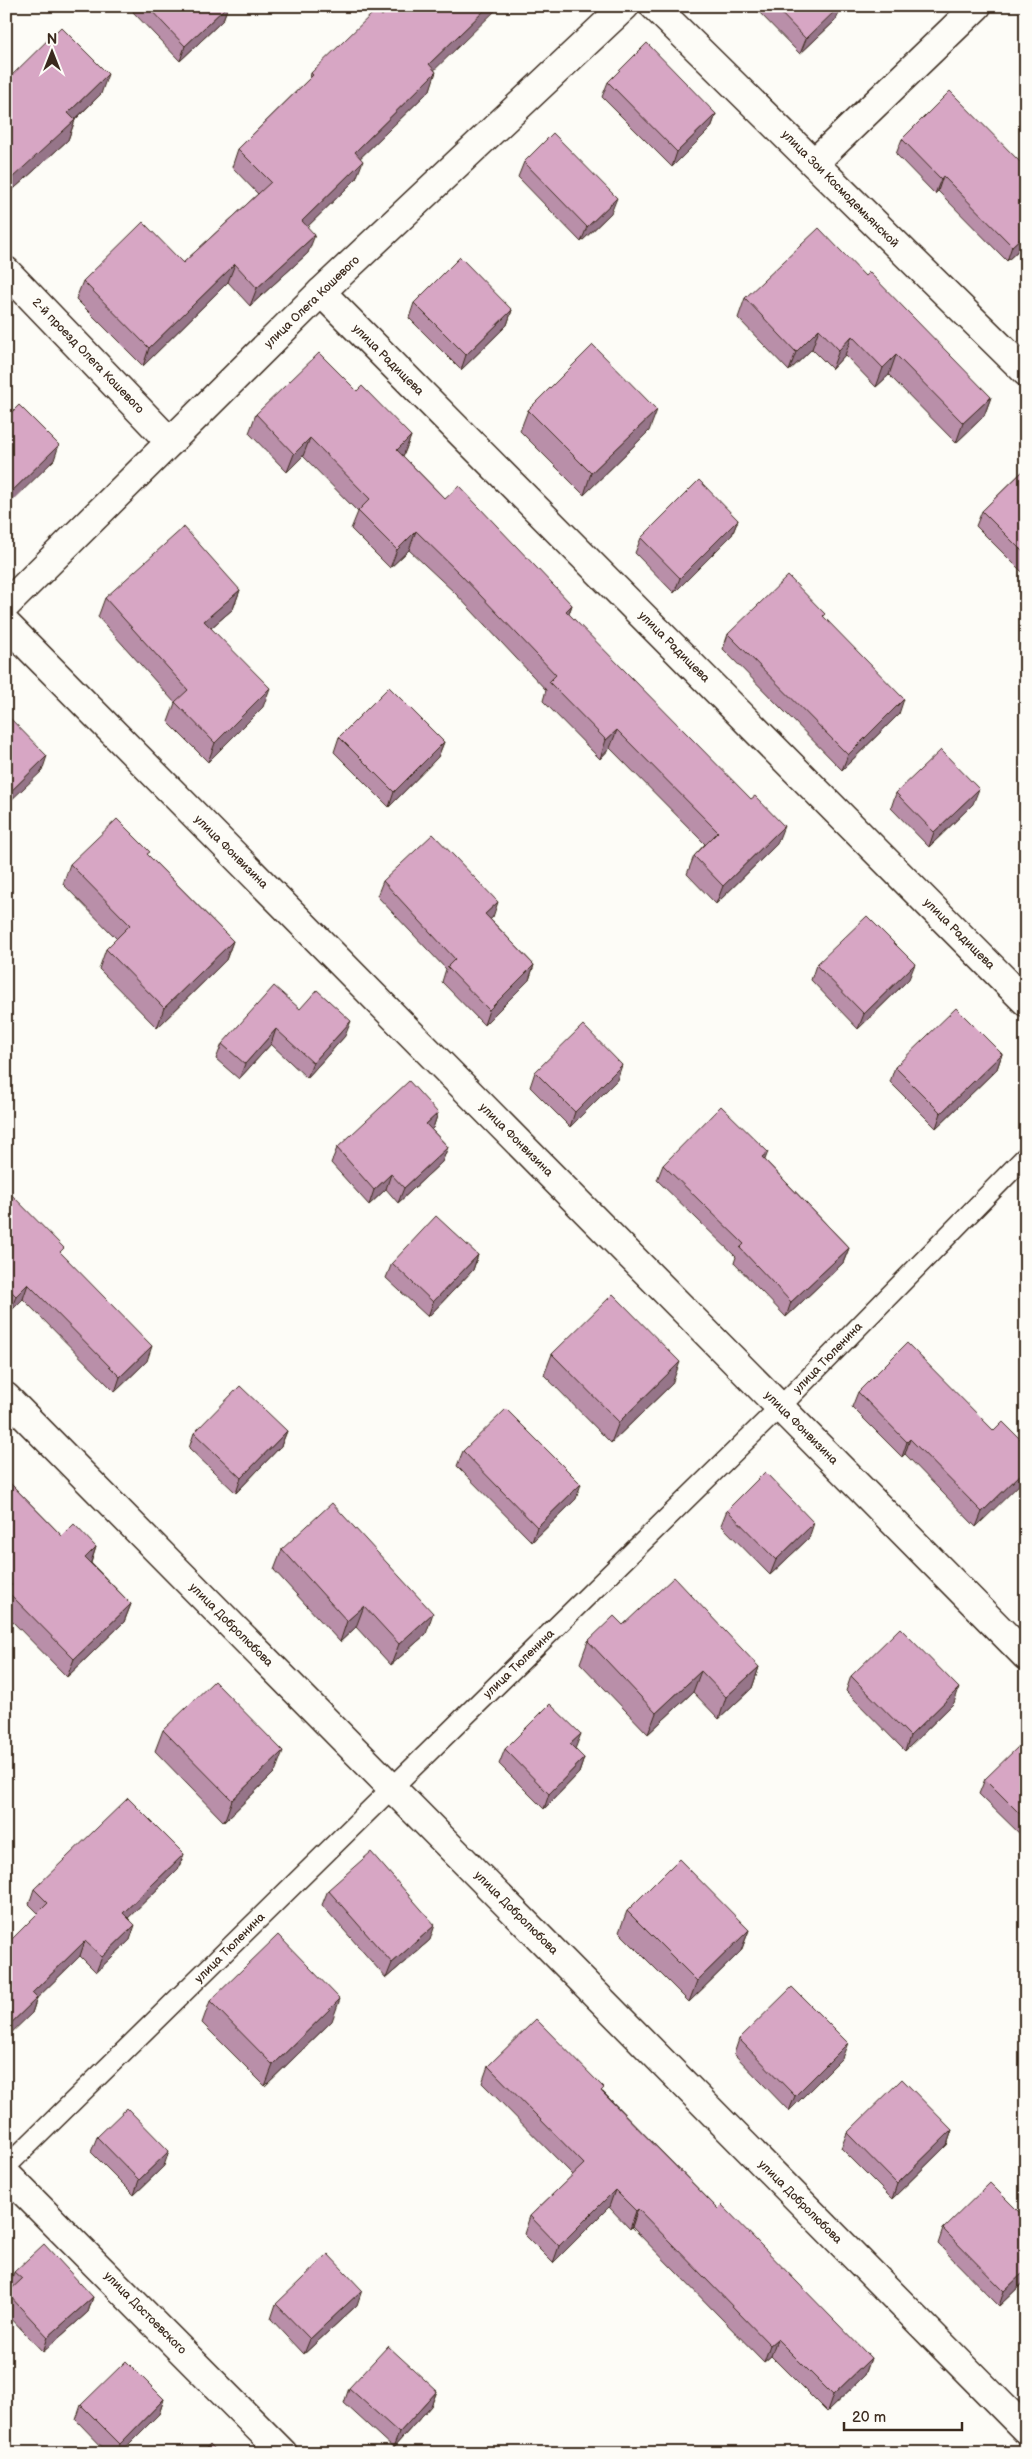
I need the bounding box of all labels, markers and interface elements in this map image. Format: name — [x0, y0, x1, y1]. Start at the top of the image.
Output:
north arrow — [28, 28, 78, 78]
text: N — [47, 31, 57, 48]
street label: улица Зои Космодемьянской — [778, 127, 902, 251]
street label: улица Олега Кошевого — [261, 253, 363, 351]
street label: 2-й проезд Олега Кошевого — [29, 295, 147, 417]
street label: улица Радищева — [349, 321, 427, 399]
street label: улица Радищева — [635, 608, 713, 686]
street label: улица Фонвизина — [191, 812, 271, 892]
street label: улица Радищева — [920, 895, 998, 973]
street label: улица Фонвизина — [476, 1100, 556, 1180]
street label: улица Тюленина — [790, 1319, 866, 1397]
street label: улица Фонвизина — [761, 1388, 841, 1468]
street label: улица Добролюбова — [186, 1580, 276, 1670]
street label: улица Тюленина — [480, 1626, 558, 1702]
street label: улица Добролюбова — [471, 1868, 561, 1958]
street label: улица Тюленина — [192, 1910, 268, 1986]
street label: улица Добролюбова — [755, 2157, 845, 2247]
street label: улица Достоевского — [101, 2269, 189, 2357]
scale bar — [844, 2399, 962, 2431]
text: 20 m — [852, 2408, 886, 2427]

